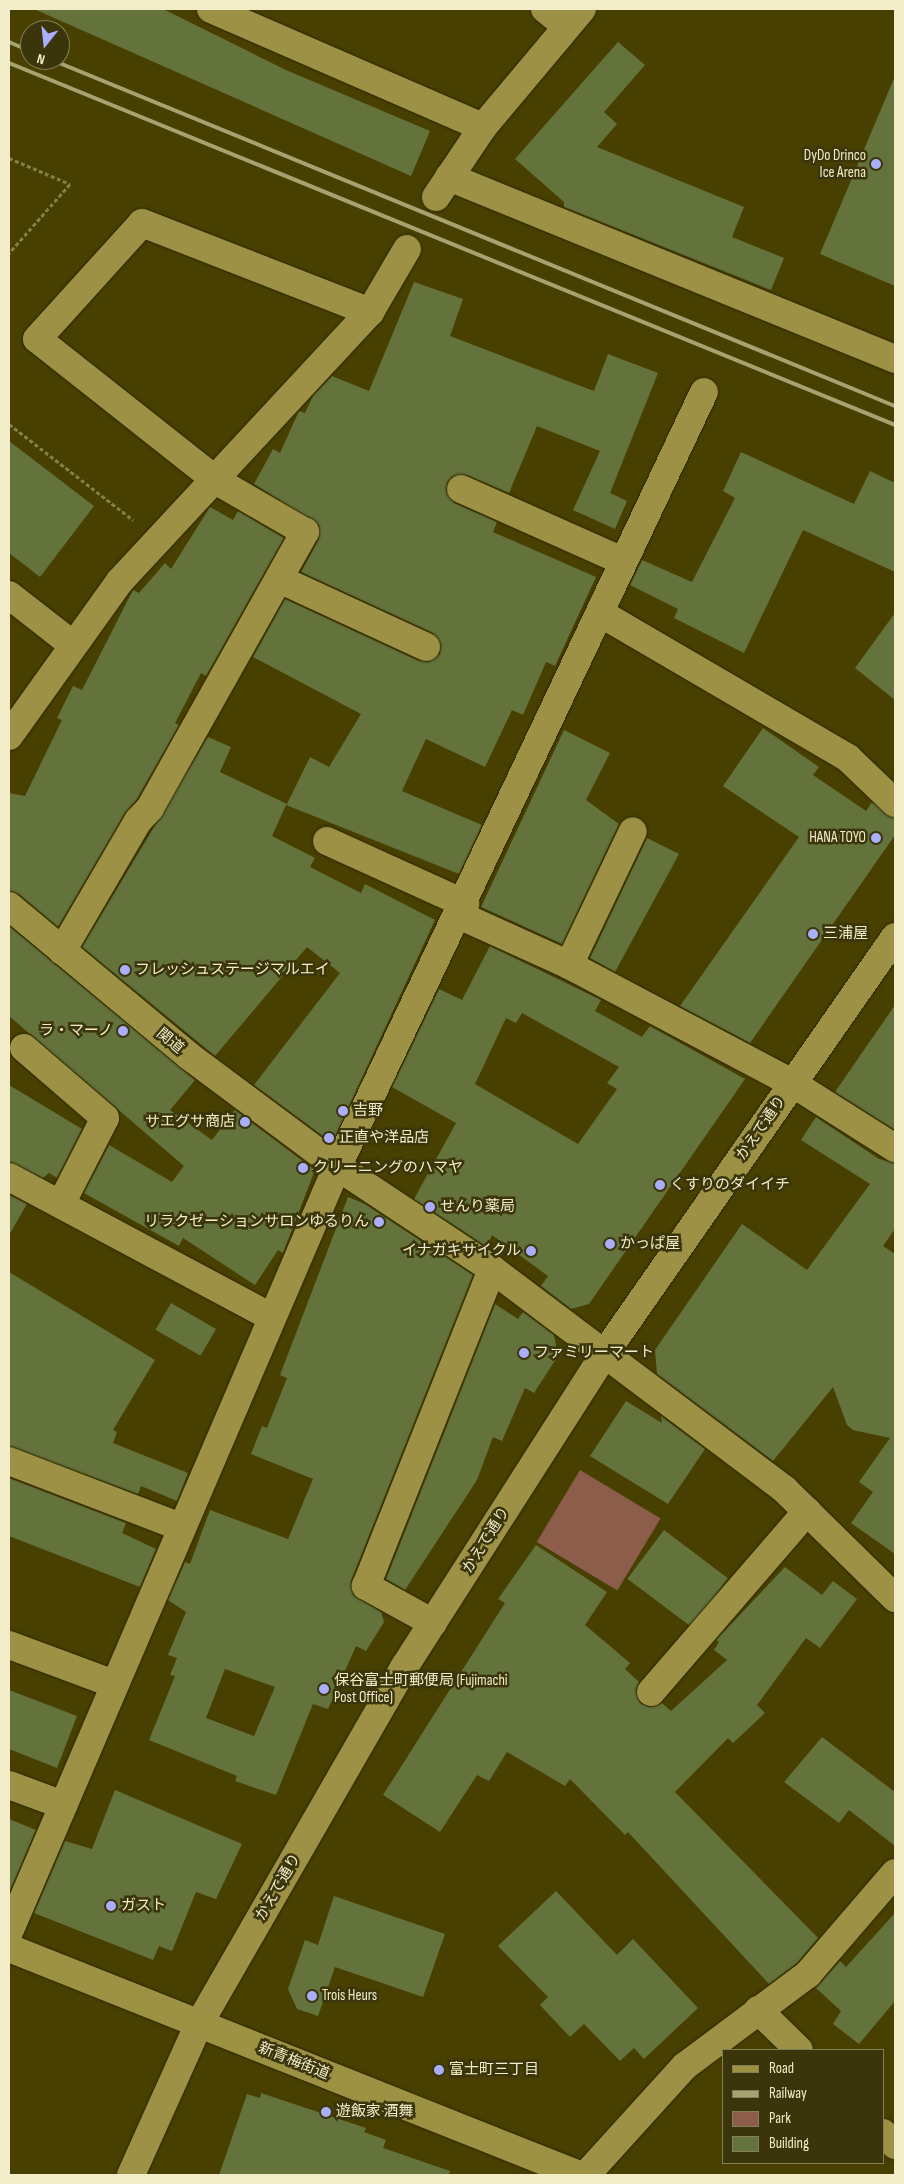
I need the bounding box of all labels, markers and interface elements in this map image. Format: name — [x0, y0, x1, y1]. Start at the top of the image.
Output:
north arrow — [20, 20, 70, 70]
text: N — [35, 50, 47, 68]
place label: DyDo Drinco Ice Arena — [804, 146, 866, 181]
marker: DyDo Drinco Ice Arena — [870, 158, 882, 170]
place label: HANA TOYO — [809, 829, 866, 847]
marker: HANA TOYO — [870, 832, 882, 844]
place label: 三浦屋 — [823, 925, 868, 943]
marker: 三浦屋 — [807, 928, 819, 940]
place label: フレッシュステージマルエイ — [135, 961, 330, 979]
marker: フレッシュステージマルエイ — [119, 964, 131, 976]
place label: ラ・マーノ — [38, 1022, 113, 1040]
street label: 関道 — [153, 1024, 187, 1058]
marker: ラ・マーノ — [117, 1025, 129, 1037]
street label: かえで通り — [732, 1092, 790, 1164]
place label: 吉野 — [353, 1102, 383, 1120]
marker: 吉野 — [337, 1105, 349, 1117]
place label: サエグサ商店 — [145, 1113, 235, 1131]
marker: サエグサ商店 — [239, 1116, 251, 1128]
place label: 正直や洋品店 — [339, 1129, 429, 1147]
marker: 正直や洋品店 — [323, 1132, 335, 1144]
place label: クリーニングのハマヤ — [313, 1159, 463, 1177]
marker: クリーニングのハマヤ — [297, 1162, 309, 1174]
place label: くすりのダイイチ — [670, 1176, 790, 1194]
marker: くすりのダイイチ — [654, 1179, 666, 1191]
place label: せんり薬局 — [440, 1198, 515, 1216]
marker: せんり薬局 — [424, 1201, 436, 1213]
place label: リラクゼーションサロンゆるりん — [144, 1213, 369, 1231]
marker: リラクゼーションサロンゆるりん — [373, 1216, 385, 1228]
place label: かっぱ屋 — [620, 1235, 680, 1253]
marker: かっぱ屋 — [604, 1238, 616, 1250]
place label: イナガキサイクル — [401, 1242, 521, 1260]
marker: イナガキサイクル — [525, 1245, 537, 1257]
place label: ファミリーマート — [534, 1344, 654, 1362]
marker: ファミリーマート — [518, 1347, 530, 1359]
street label: かえで通り — [458, 1503, 514, 1577]
place label: 保谷富士町郵便局 (Fujimachi Post Office) — [334, 1671, 508, 1706]
marker: 保谷富士町郵便局 (Fujimachi Post Office) — [318, 1683, 330, 1695]
street label: かえで通り — [251, 1850, 305, 1924]
place label: ガスト — [121, 1897, 166, 1915]
marker: ガスト — [105, 1900, 117, 1912]
place label: Trois Heurs — [322, 1987, 377, 2005]
marker: Trois Heurs — [306, 1990, 318, 2002]
street label: 新青梅街道 — [256, 2039, 332, 2083]
legend — [722, 2049, 884, 2164]
text: Road — [769, 2059, 794, 2078]
place label: 富士町三丁目 — [449, 2061, 539, 2079]
marker: 富士町三丁目 — [433, 2064, 445, 2076]
text: Railway — [769, 2084, 807, 2103]
place label: 遊飯家 酒舞 — [336, 2103, 413, 2121]
marker: 遊飯家 酒舞 — [320, 2106, 332, 2118]
text: Park — [769, 2109, 791, 2128]
text: Building — [769, 2134, 809, 2153]

